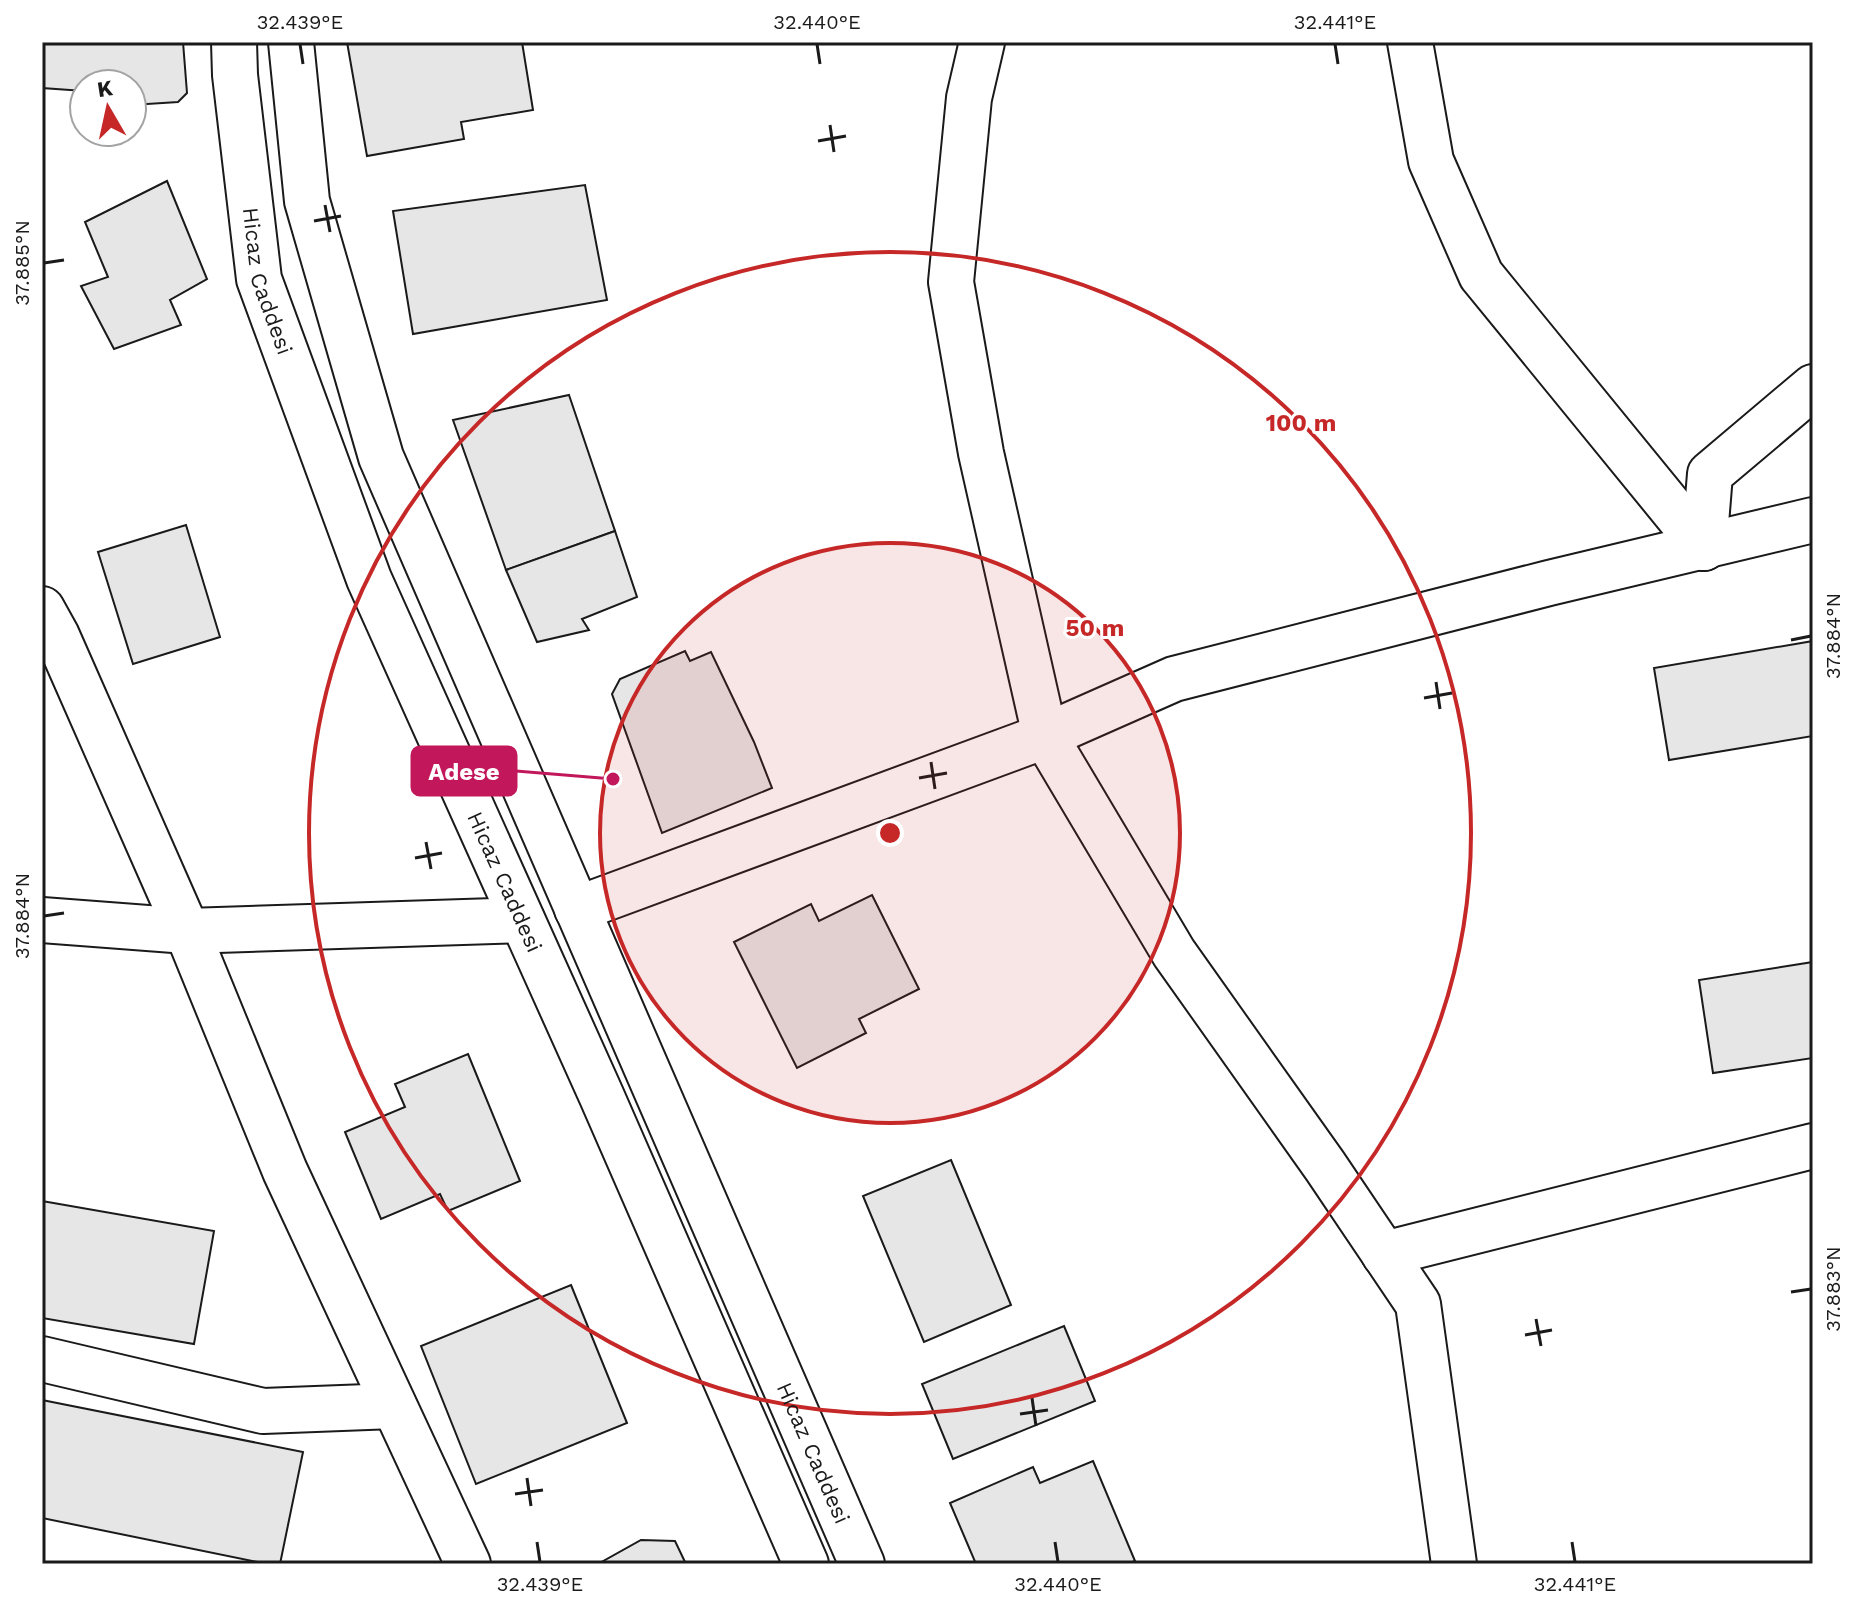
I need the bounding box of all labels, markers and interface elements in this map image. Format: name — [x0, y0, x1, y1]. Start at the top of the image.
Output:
text: 32.439°E — [257, 10, 343, 34]
text: 32.440°E — [773, 10, 861, 34]
text: 32.441°E — [1294, 10, 1376, 34]
north arrow — [68, 68, 148, 148]
text: K — [95, 75, 115, 102]
street label: Hicaz Caddesi — [238, 206, 298, 358]
text: 37.885°N — [10, 220, 34, 306]
text: 100 m — [1266, 409, 1336, 437]
text: 37.884°N — [1821, 593, 1845, 679]
text: 50 m — [1066, 614, 1124, 642]
callout: Adese — [412, 747, 516, 795]
text: Adese — [428, 758, 500, 786]
street label: Hicaz Caddesi — [462, 808, 547, 956]
centre of rings — [876, 819, 904, 847]
text: 37.884°N — [10, 873, 34, 959]
text: 37.883°N — [1821, 1246, 1845, 1332]
street label: Hicaz Caddesi — [772, 1379, 855, 1527]
text: 32.439°E — [497, 1572, 583, 1596]
text: 32.440°E — [1014, 1572, 1102, 1596]
text: 32.441°E — [1534, 1572, 1616, 1596]

